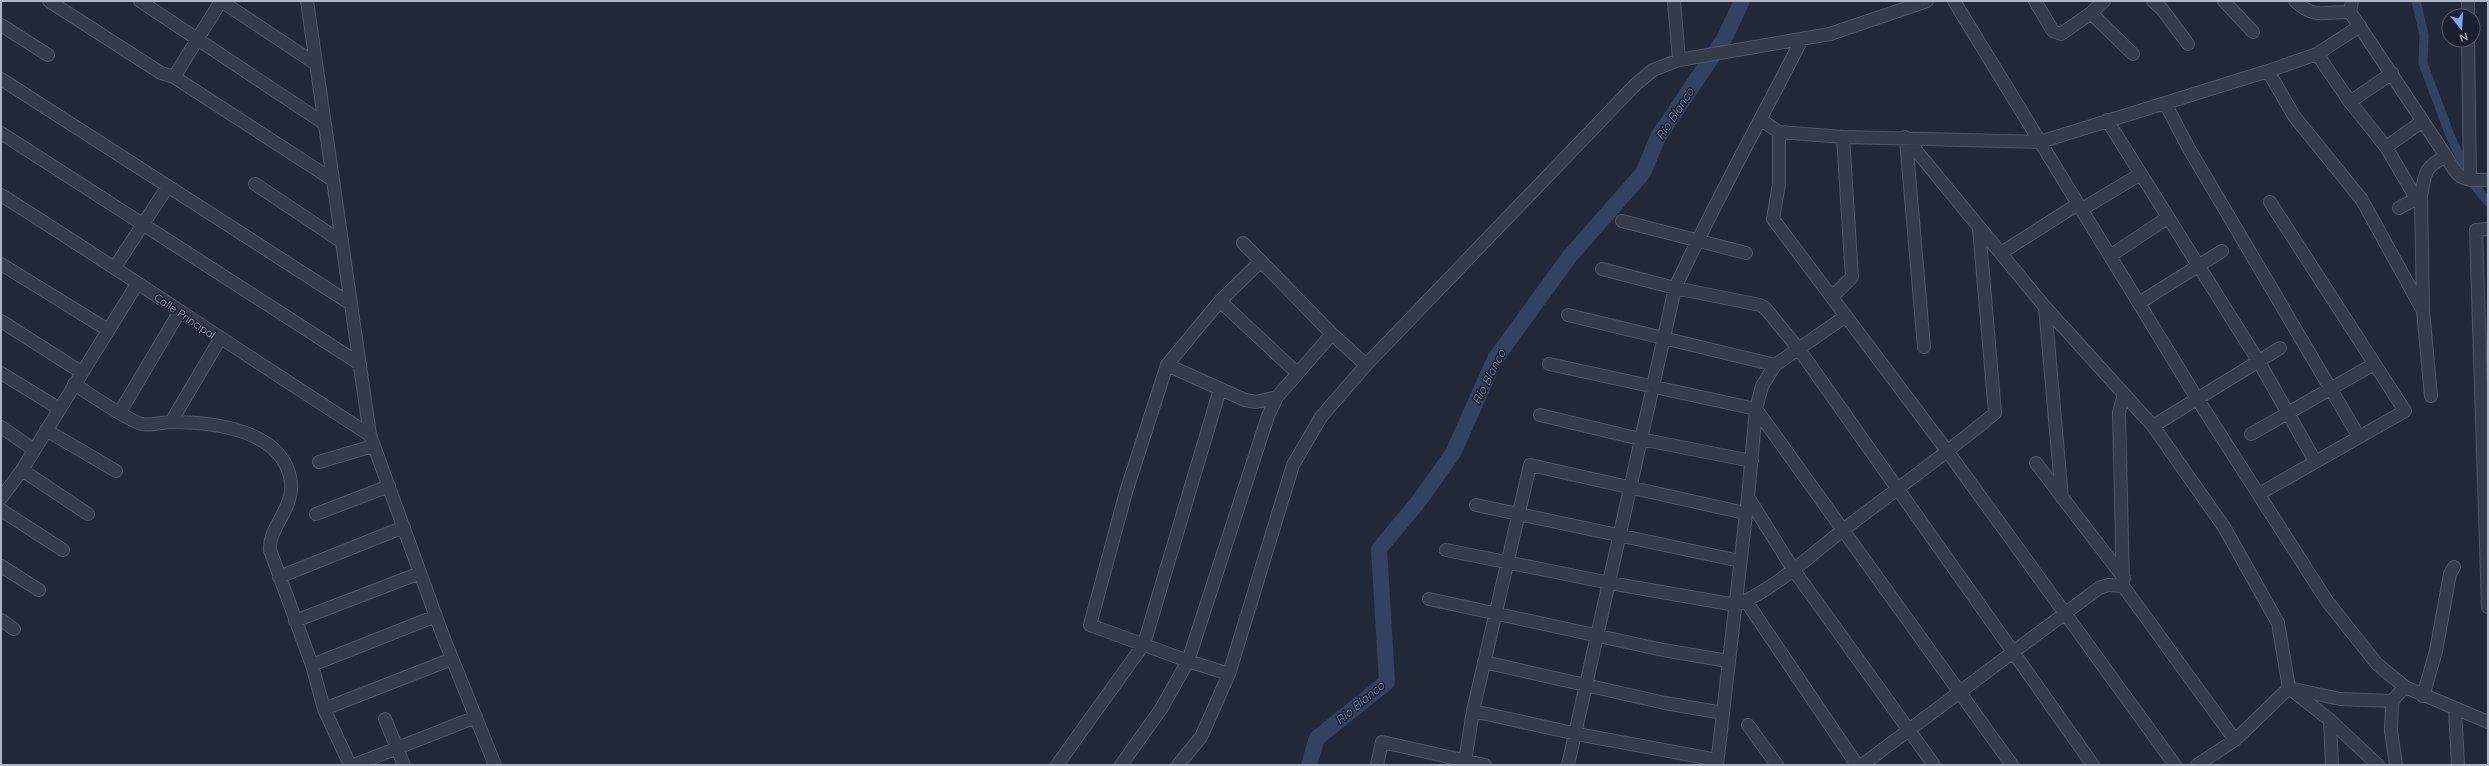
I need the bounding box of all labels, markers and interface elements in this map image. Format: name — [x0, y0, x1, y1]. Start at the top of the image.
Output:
north arrow — [2441, 8, 2481, 48]
text: N — [2458, 30, 2470, 45]
water label: Río Blanco — [1652, 84, 1697, 143]
street label: Calle Principal — [151, 290, 219, 342]
water label: Río Blanco — [1468, 346, 1509, 407]
water label: Río Blanco — [1332, 677, 1388, 727]

